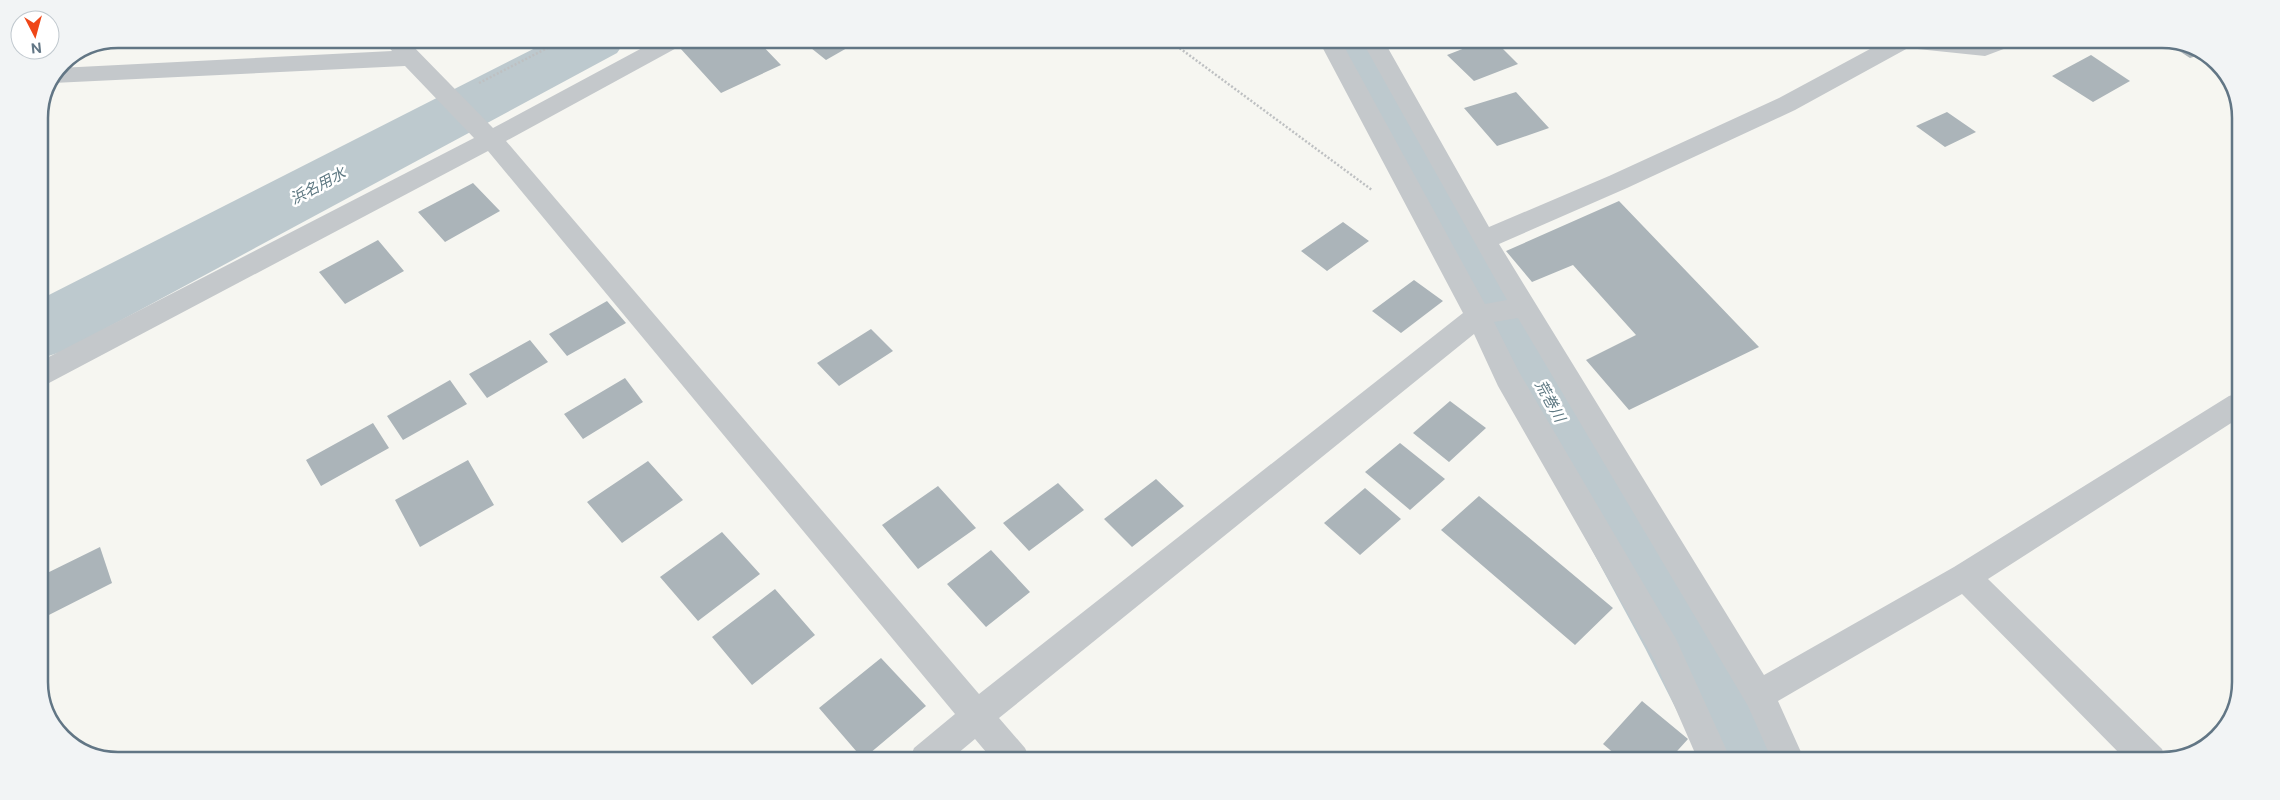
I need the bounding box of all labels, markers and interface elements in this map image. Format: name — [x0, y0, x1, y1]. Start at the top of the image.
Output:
north arrow — [10, 10, 60, 60]
text: N — [30, 39, 43, 56]
water label: 浜名用水 — [287, 163, 350, 207]
water label: 荒巻川 — [1532, 377, 1570, 426]

